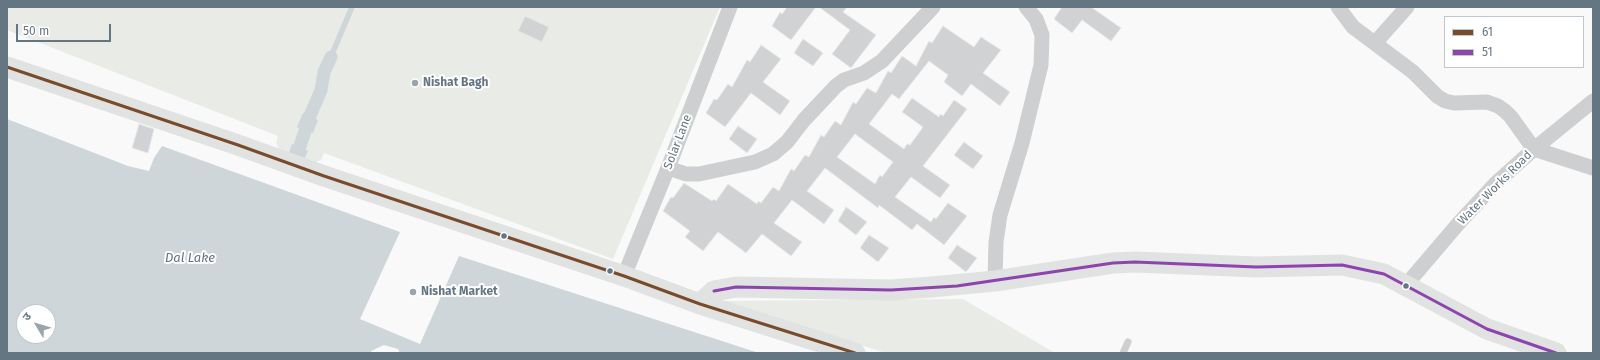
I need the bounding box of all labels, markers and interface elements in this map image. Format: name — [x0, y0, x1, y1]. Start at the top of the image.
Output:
scale bar — [18, 16, 113, 42]
legend — [1444, 16, 1584, 68]
text: 50 m — [23, 24, 49, 38]
text: 61 — [1482, 25, 1493, 39]
text: 51 — [1482, 45, 1493, 59]
place label: Nishat Bagh — [423, 76, 489, 90]
marker: Nishat Bagh — [410, 78, 420, 88]
street label: Solar Lane — [661, 113, 695, 171]
street label: Water Works Road — [1455, 148, 1535, 228]
unlabelled marker — [499, 231, 509, 241]
water label: Dal Lake — [165, 250, 215, 266]
unlabelled marker — [605, 266, 615, 276]
unlabelled marker — [1401, 281, 1411, 291]
place label: Nishat Market — [421, 285, 498, 299]
marker: Nishat Market — [408, 287, 418, 297]
north arrow — [16, 304, 56, 344]
text: उ — [20, 310, 34, 323]

